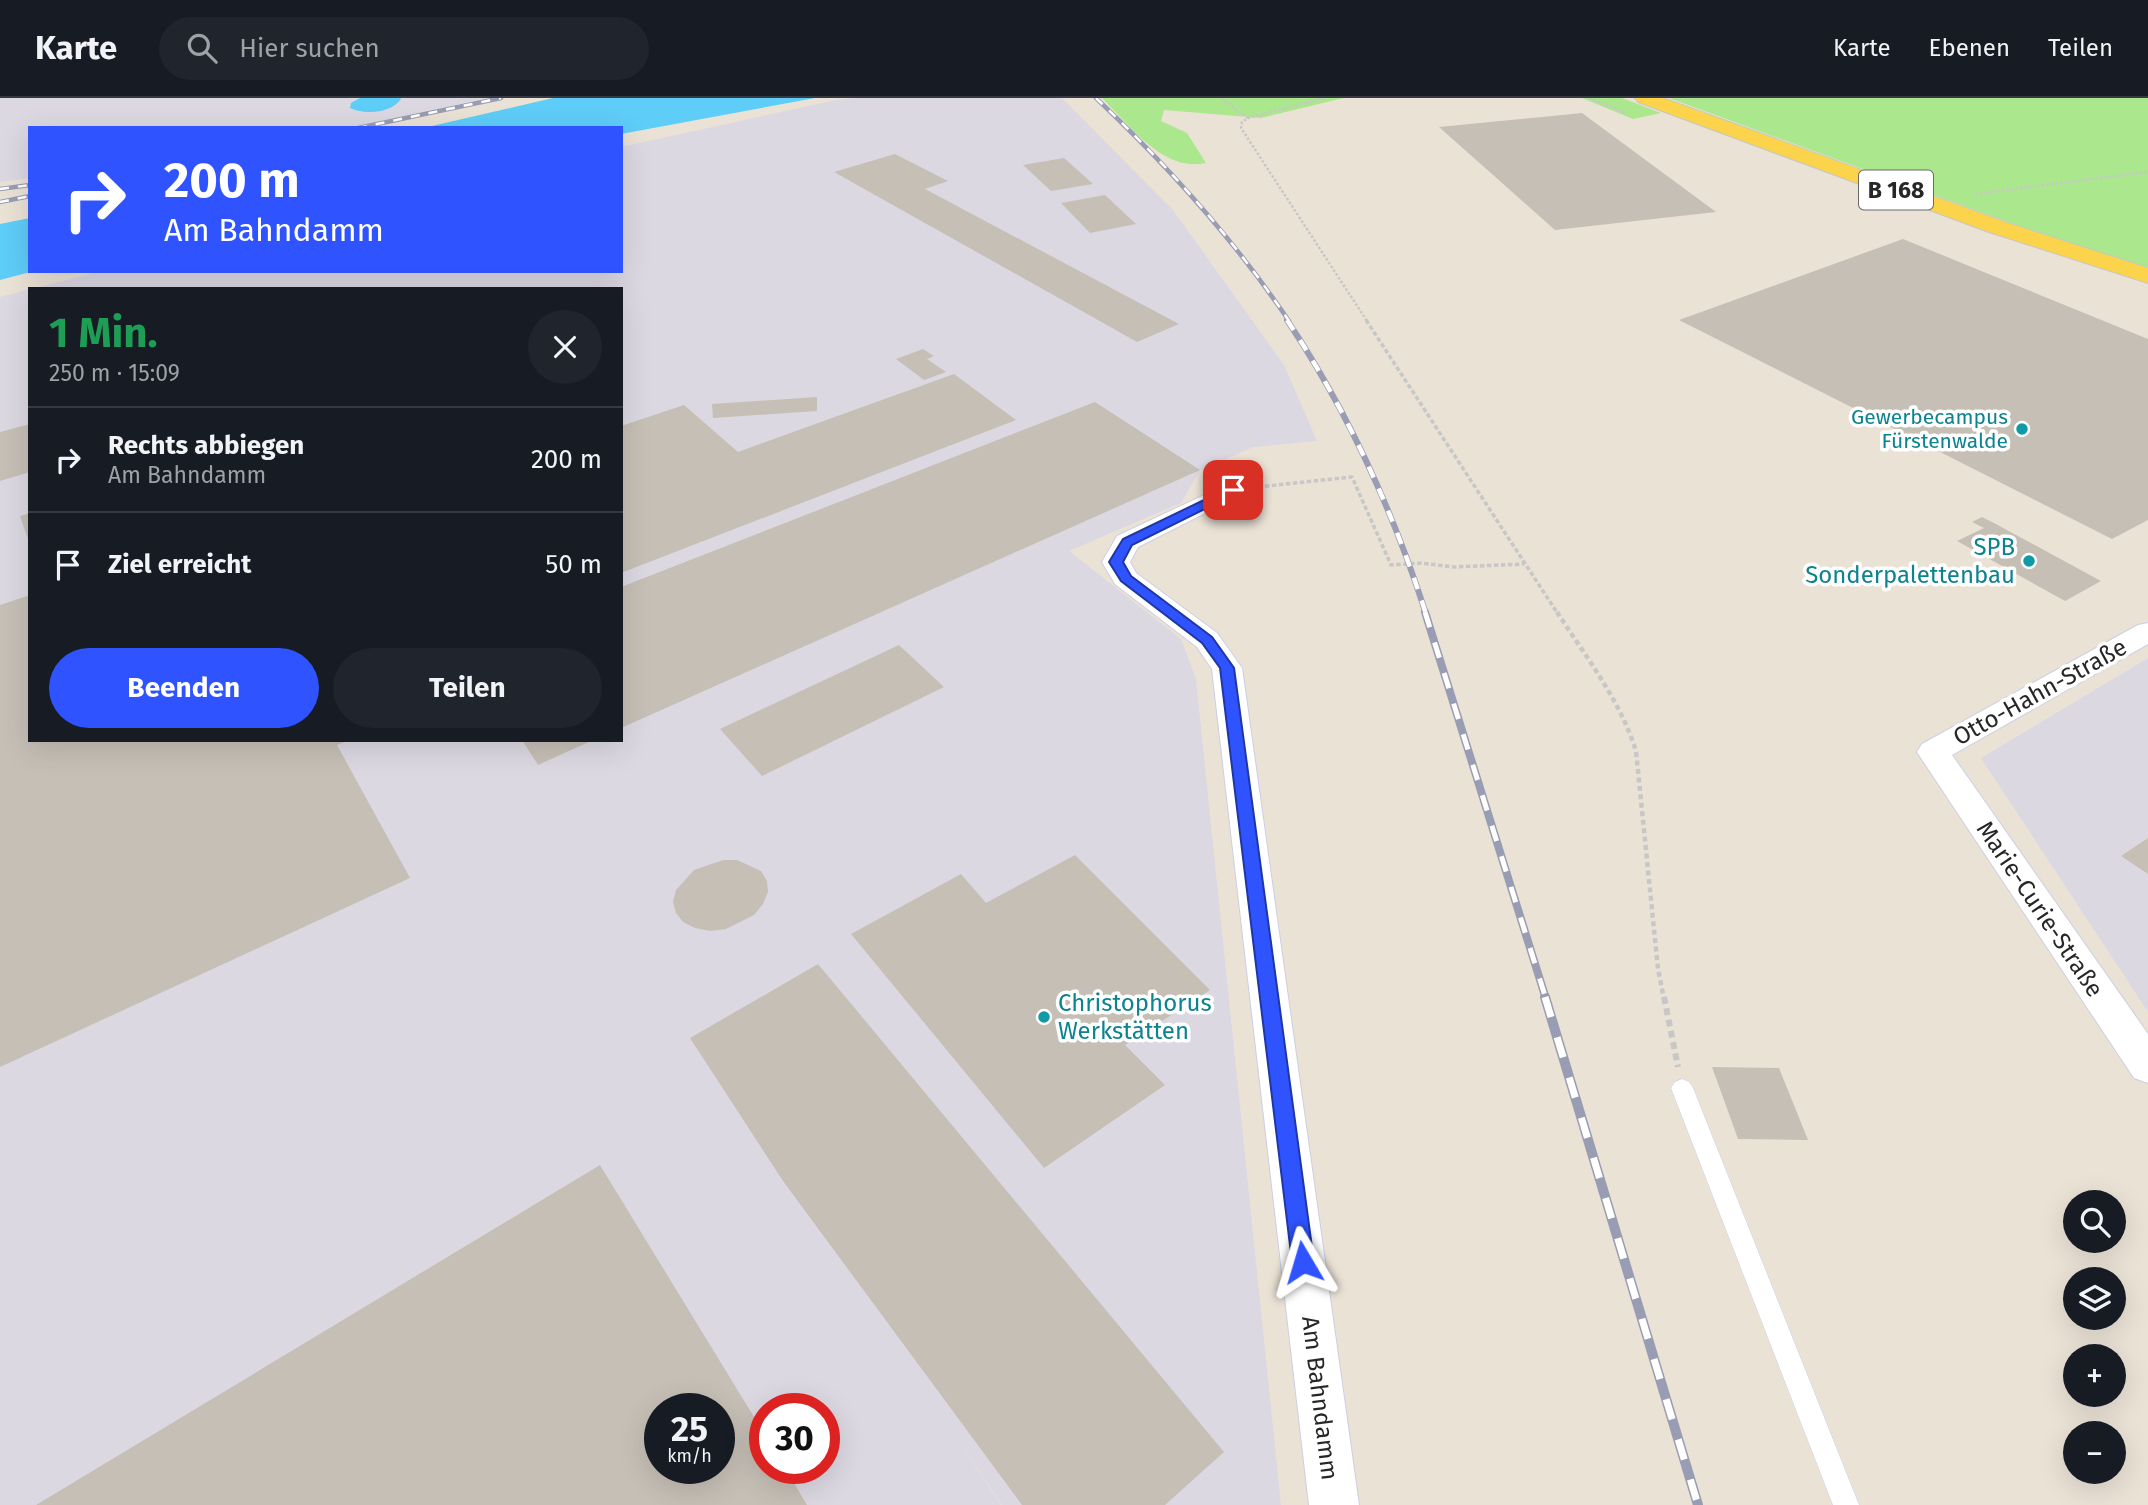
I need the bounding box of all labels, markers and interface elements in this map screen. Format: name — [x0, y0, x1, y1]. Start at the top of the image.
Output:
search box — [159, 17, 649, 80]
text: Karte — [35, 28, 117, 68]
icon: search — [183, 29, 221, 67]
text: Hier suchen — [239, 33, 380, 64]
text: Karte — [1833, 34, 1891, 62]
text: Ebenen — [1929, 34, 2010, 62]
text: Teilen — [2048, 34, 2113, 62]
text: 200 m — [164, 151, 300, 210]
icon: right — [49, 154, 140, 245]
road number: B 168 — [1859, 170, 1933, 209]
text: Am Bahndamm — [164, 211, 384, 249]
text: 1 Min. — [49, 308, 158, 358]
button: close — [528, 310, 602, 384]
text: 250 m · 15:09 — [49, 359, 180, 387]
place label: Gewerbecampus Fürstenwalde — [1851, 404, 2008, 454]
marker: Gewerbecampus Fürstenwalde — [2014, 421, 2030, 437]
text: Rechts abbiegen — [108, 430, 304, 461]
icon: right — [49, 441, 87, 479]
text: 200 m — [531, 444, 602, 475]
pin — [1203, 460, 1263, 520]
text: Am Bahndamm — [108, 461, 266, 489]
icon: arrive — [1214, 471, 1252, 509]
place label: SPB Sonderpalettenbau — [1805, 533, 2015, 589]
icon: arrive — [49, 546, 87, 584]
text: Ziel erreicht — [108, 549, 251, 580]
text: 50 m — [545, 549, 602, 580]
marker: SPB Sonderpalettenbau — [2021, 553, 2037, 569]
street label: Otto-Hahn-Straße — [1948, 633, 2132, 751]
button: Beenden — [49, 648, 319, 728]
button: Teilen — [333, 648, 602, 728]
street label: Marie-Curie-Straße — [1971, 816, 2109, 1002]
place label: Christophorus Werkstätten — [1058, 989, 1212, 1045]
marker: Christophorus Werkstätten — [1036, 1009, 1052, 1025]
map controls — [2063, 1190, 2126, 1484]
button: search — [2063, 1190, 2126, 1253]
position arrow — [1266, 1225, 1340, 1299]
button: layers — [2063, 1267, 2126, 1330]
street label: Am Bahndamm — [1296, 1314, 1344, 1482]
button: + — [2063, 1344, 2126, 1407]
speed limit sign: 30 — [749, 1393, 840, 1484]
text: 25 — [671, 1408, 708, 1450]
button: − — [2063, 1421, 2126, 1484]
text: km/h — [667, 1445, 712, 1467]

